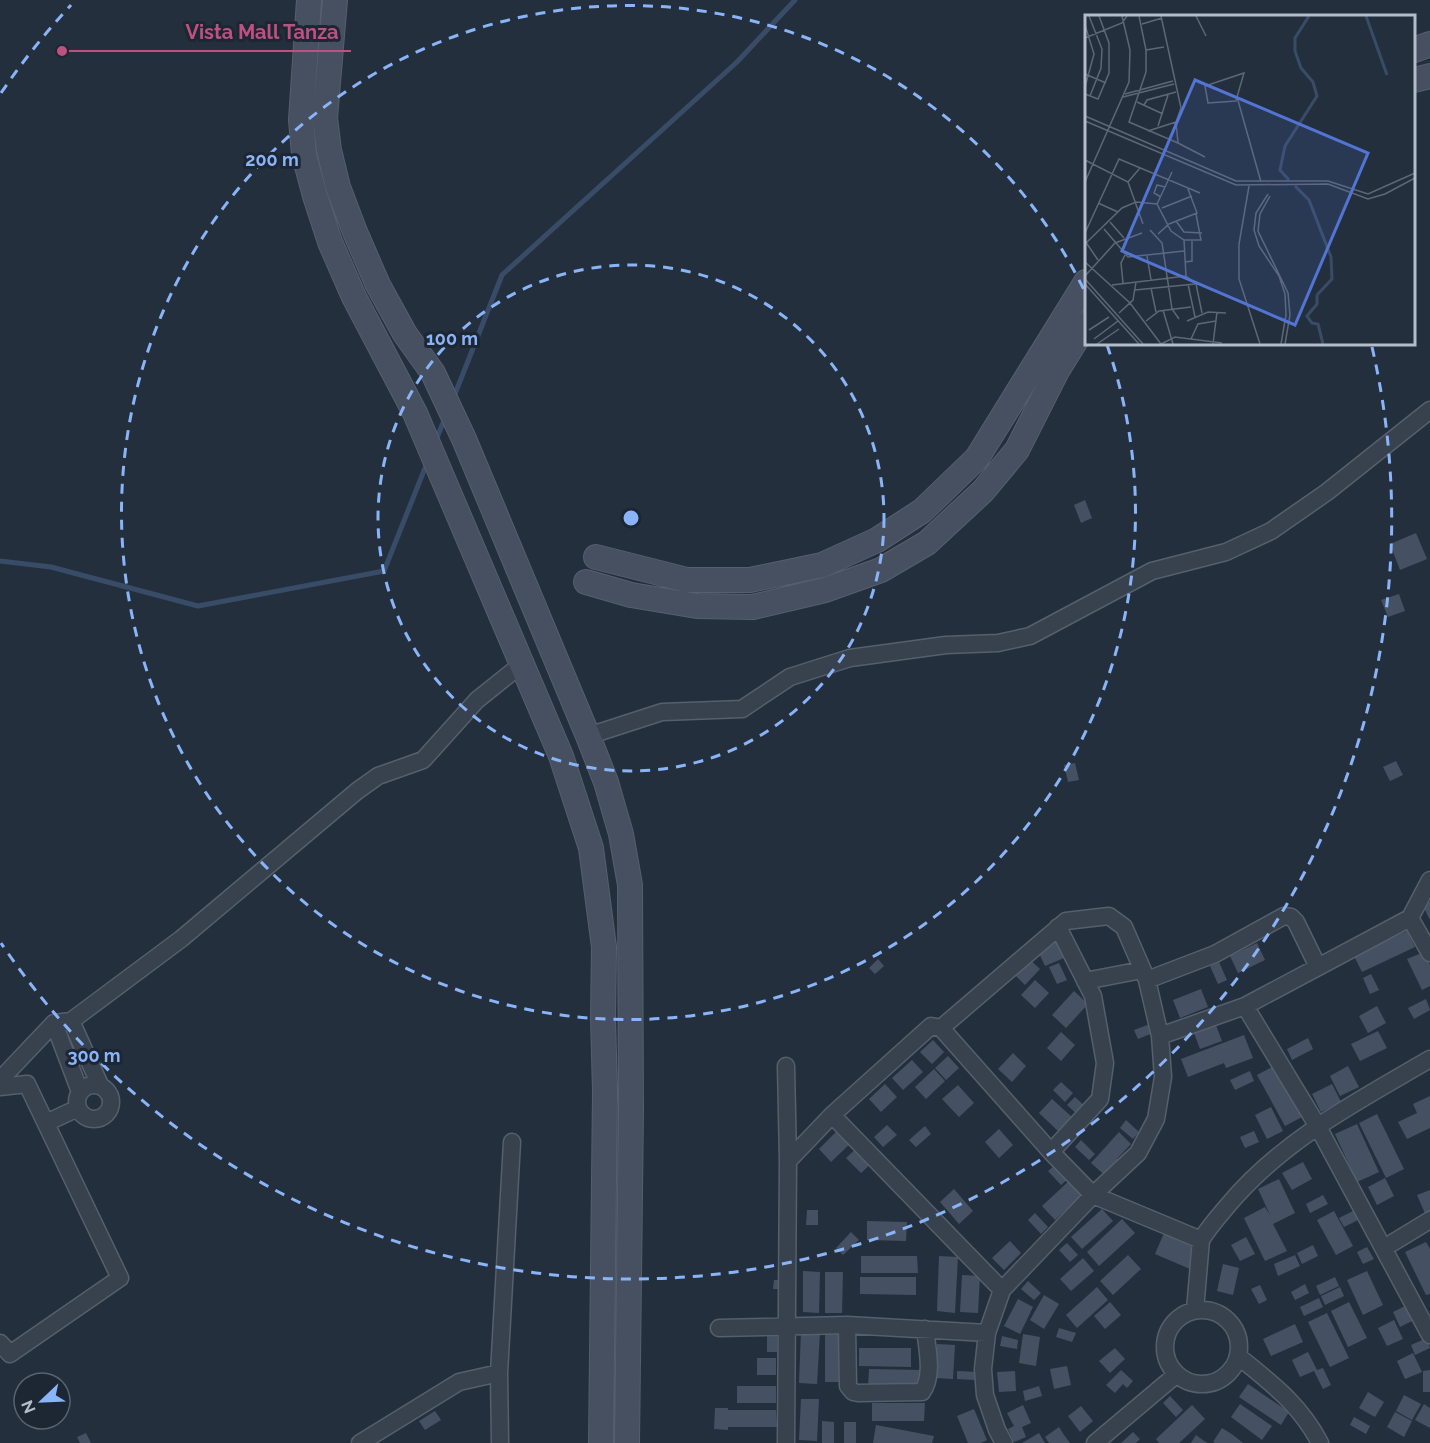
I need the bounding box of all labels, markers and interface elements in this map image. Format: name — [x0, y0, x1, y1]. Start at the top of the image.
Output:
callout: Vista Mall Tanza — [173, 13, 351, 51]
inset map — [1085, 15, 1415, 345]
text: Vista Mall Tanza — [186, 20, 339, 44]
text: 200 m — [245, 149, 299, 170]
text: 100 m — [426, 328, 478, 349]
centre of rings — [621, 508, 641, 528]
text: 300 m — [67, 1045, 121, 1066]
north arrow — [12, 1371, 72, 1431]
text: N — [18, 1397, 40, 1416]

